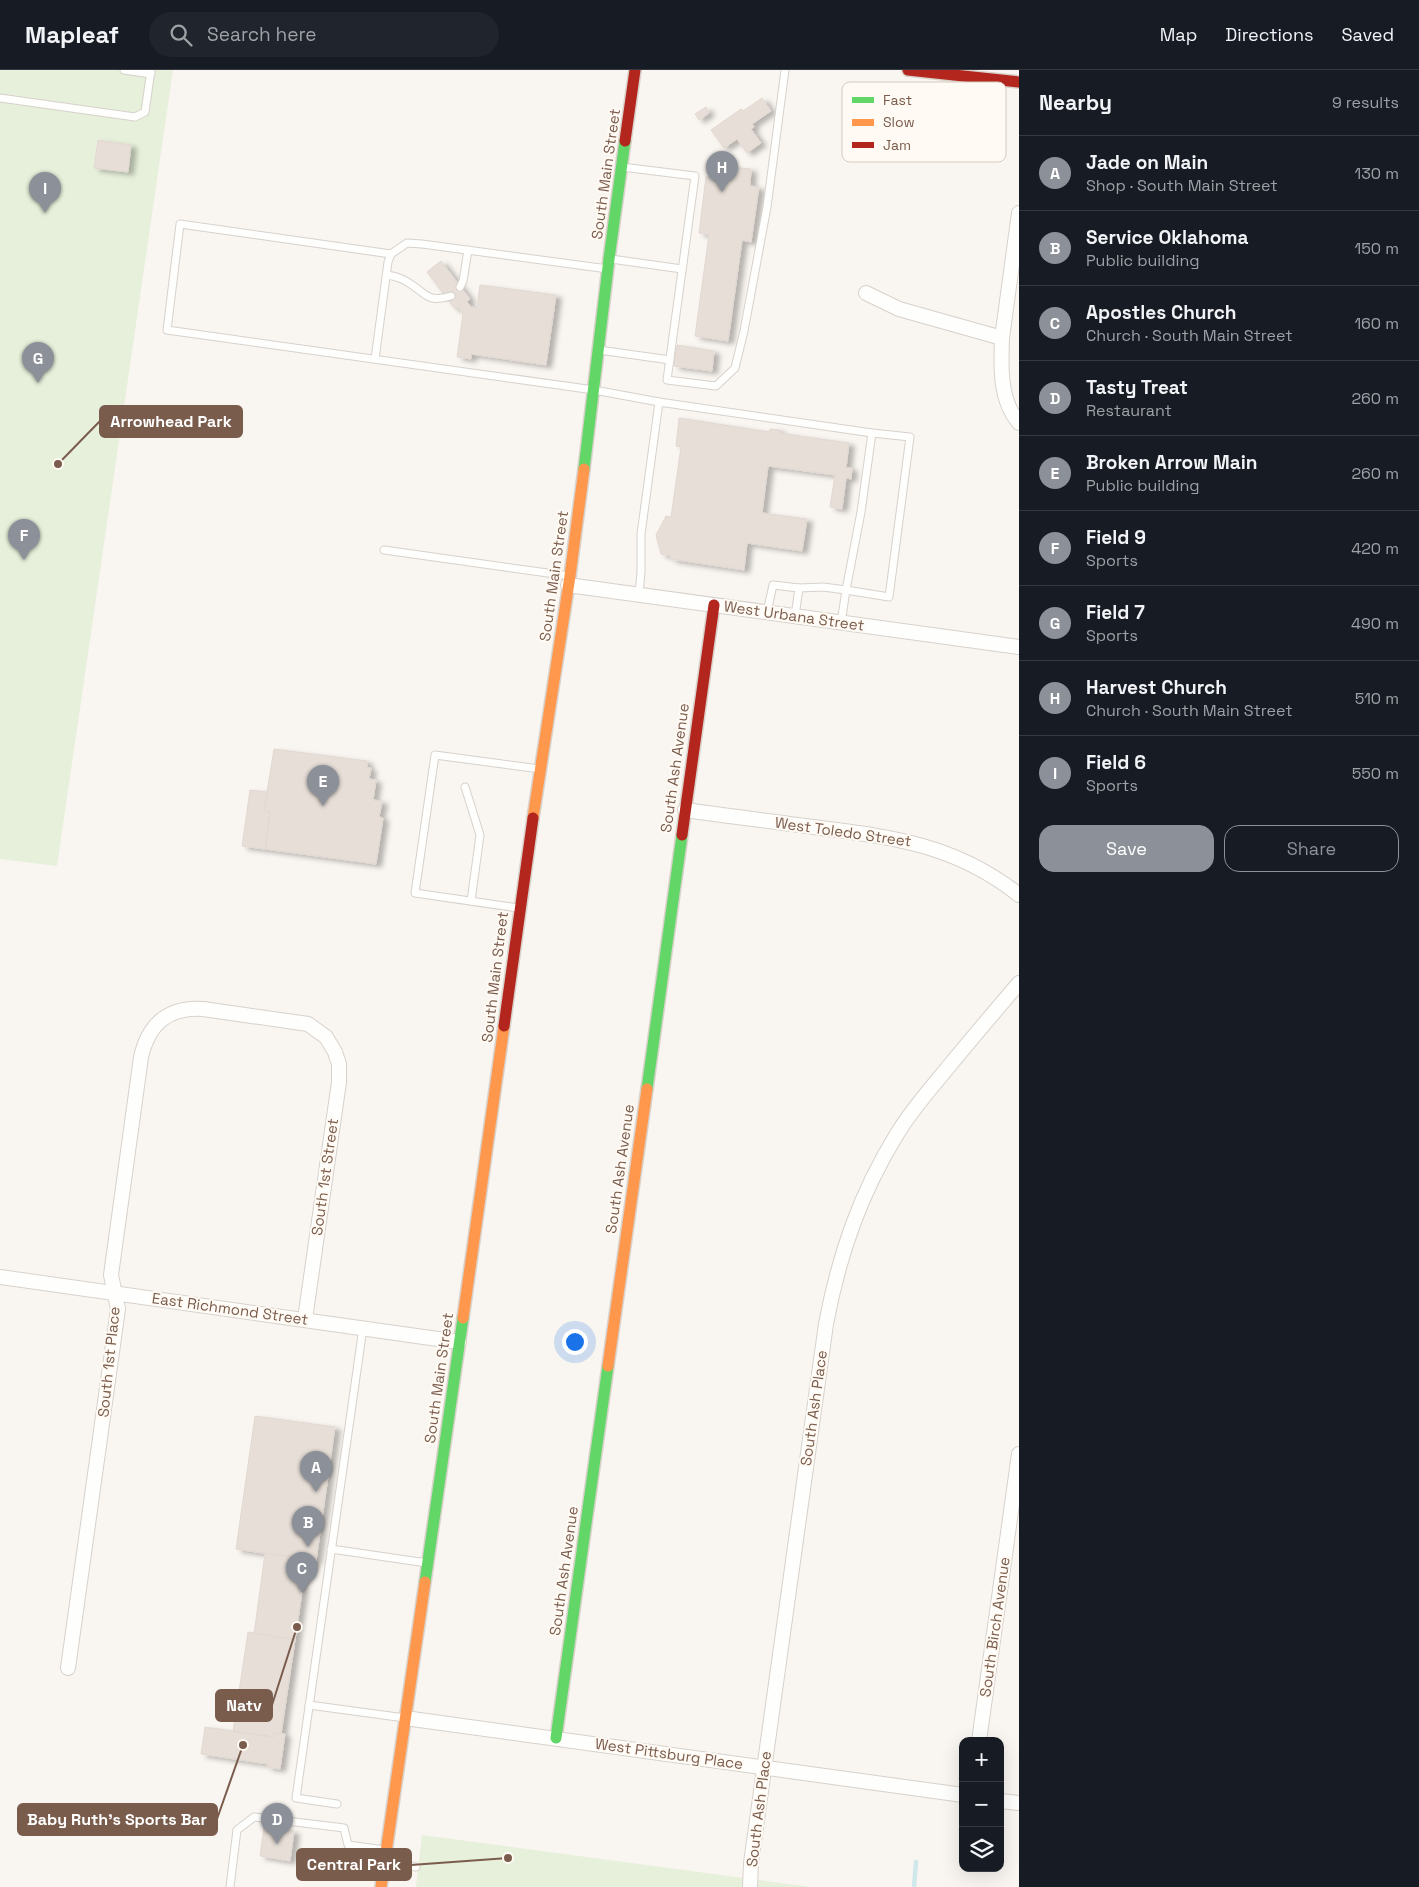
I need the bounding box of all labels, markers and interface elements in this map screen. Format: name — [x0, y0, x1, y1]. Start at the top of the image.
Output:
search box — [149, 12, 499, 57]
text: Mapleaf — [25, 19, 119, 50]
icon: search — [167, 21, 195, 49]
text: Search here — [207, 22, 317, 47]
text: Map — [1160, 23, 1197, 46]
text: Directions — [1225, 23, 1314, 46]
text: Saved — [1342, 23, 1394, 46]
legend — [842, 82, 1006, 162]
text: Nearby — [1039, 89, 1112, 116]
text: Fast — [883, 91, 912, 109]
text: 9 results — [1332, 92, 1399, 113]
street label: South Main Street — [587, 107, 624, 240]
text: Slow — [883, 113, 915, 131]
text: Jam — [883, 136, 911, 154]
text: Jade on Main — [1086, 150, 1208, 175]
pin: H — [706, 151, 738, 192]
text: A — [1050, 163, 1060, 184]
text: 130 m — [1355, 163, 1399, 184]
pin: I — [29, 172, 61, 213]
text: Shop · South Main Street — [1086, 175, 1278, 196]
text: Service Oklahoma — [1086, 225, 1249, 250]
text: B — [1050, 238, 1060, 259]
text: 150 m — [1355, 238, 1399, 259]
text: Public building — [1086, 250, 1199, 271]
text: Apostles Church — [1086, 300, 1237, 325]
text: C — [1050, 313, 1060, 334]
text: 160 m — [1354, 313, 1399, 334]
text: Church · South Main Street — [1086, 325, 1293, 346]
pin: G — [22, 342, 54, 383]
text: Tasty Treat — [1086, 375, 1188, 400]
text: D — [1050, 388, 1060, 409]
text: 260 m — [1351, 388, 1399, 409]
text: Restaurant — [1086, 400, 1172, 421]
callout: Arrowhead Park — [100, 406, 242, 437]
text: Arrowhead Park — [110, 411, 232, 432]
text: Broken Arrow Main — [1086, 450, 1257, 475]
text: E — [1051, 463, 1059, 484]
text: 260 m — [1351, 463, 1399, 484]
text: Public building — [1086, 475, 1199, 496]
street label: South Main Street — [535, 509, 572, 642]
pin: F — [8, 519, 40, 560]
text: Field 9 — [1086, 525, 1146, 550]
text: F — [1051, 538, 1059, 559]
text: 420 m — [1351, 538, 1399, 559]
text: Sports — [1086, 550, 1138, 571]
street label: West Urbana Street — [723, 596, 866, 635]
text: Field 7 — [1086, 600, 1145, 625]
text: G — [1050, 613, 1060, 634]
text: 490 m — [1351, 613, 1399, 634]
text: Sports — [1086, 625, 1138, 646]
text: Harvest Church — [1086, 675, 1227, 700]
text: H — [1050, 688, 1060, 709]
text: 510 m — [1355, 688, 1399, 709]
text: Church · South Main Street — [1086, 700, 1293, 721]
street label: South Ash Avenue — [656, 702, 693, 834]
text: Field 6 — [1086, 750, 1146, 775]
text: I — [1053, 763, 1057, 784]
text: 550 m — [1352, 763, 1399, 784]
pin: E — [307, 765, 339, 806]
text: Sports — [1086, 775, 1138, 796]
street label: West Toledo Street — [774, 813, 913, 851]
button: Save — [1039, 825, 1214, 872]
button: Share — [1224, 825, 1399, 872]
street label: South Main Street — [477, 910, 512, 1043]
street label: South Ash Avenue — [601, 1103, 638, 1235]
street label: South 1st Street — [307, 1117, 342, 1237]
street label: East Richmond Street — [151, 1288, 309, 1329]
street label: South 1st Place — [93, 1305, 124, 1418]
street label: South Main Street — [420, 1311, 457, 1444]
your location — [562, 1329, 588, 1355]
street label: South Ash Place — [796, 1349, 831, 1467]
pin: A — [300, 1451, 332, 1492]
street label: South Ash Avenue — [545, 1505, 582, 1637]
pin: B — [292, 1506, 324, 1547]
pin: C — [286, 1552, 318, 1593]
street label: South Birch Avenue — [975, 1555, 1014, 1698]
callout: Natv — [216, 1690, 272, 1721]
text: Natv — [226, 1695, 262, 1716]
street label: West Pittsburg Place — [594, 1734, 744, 1773]
map controls — [959, 1737, 1004, 1872]
button: + — [959, 1737, 1004, 1782]
street label: South Ash Place — [742, 1750, 775, 1868]
button: − — [959, 1782, 1004, 1827]
pin: D — [261, 1803, 293, 1844]
callout: Baby Ruth's Sports Bar — [18, 1804, 217, 1835]
text: Baby Ruth's Sports Bar — [27, 1809, 207, 1830]
button: layers — [959, 1827, 1004, 1872]
callout: Central Park — [297, 1849, 411, 1880]
text: Central Park — [307, 1854, 401, 1875]

